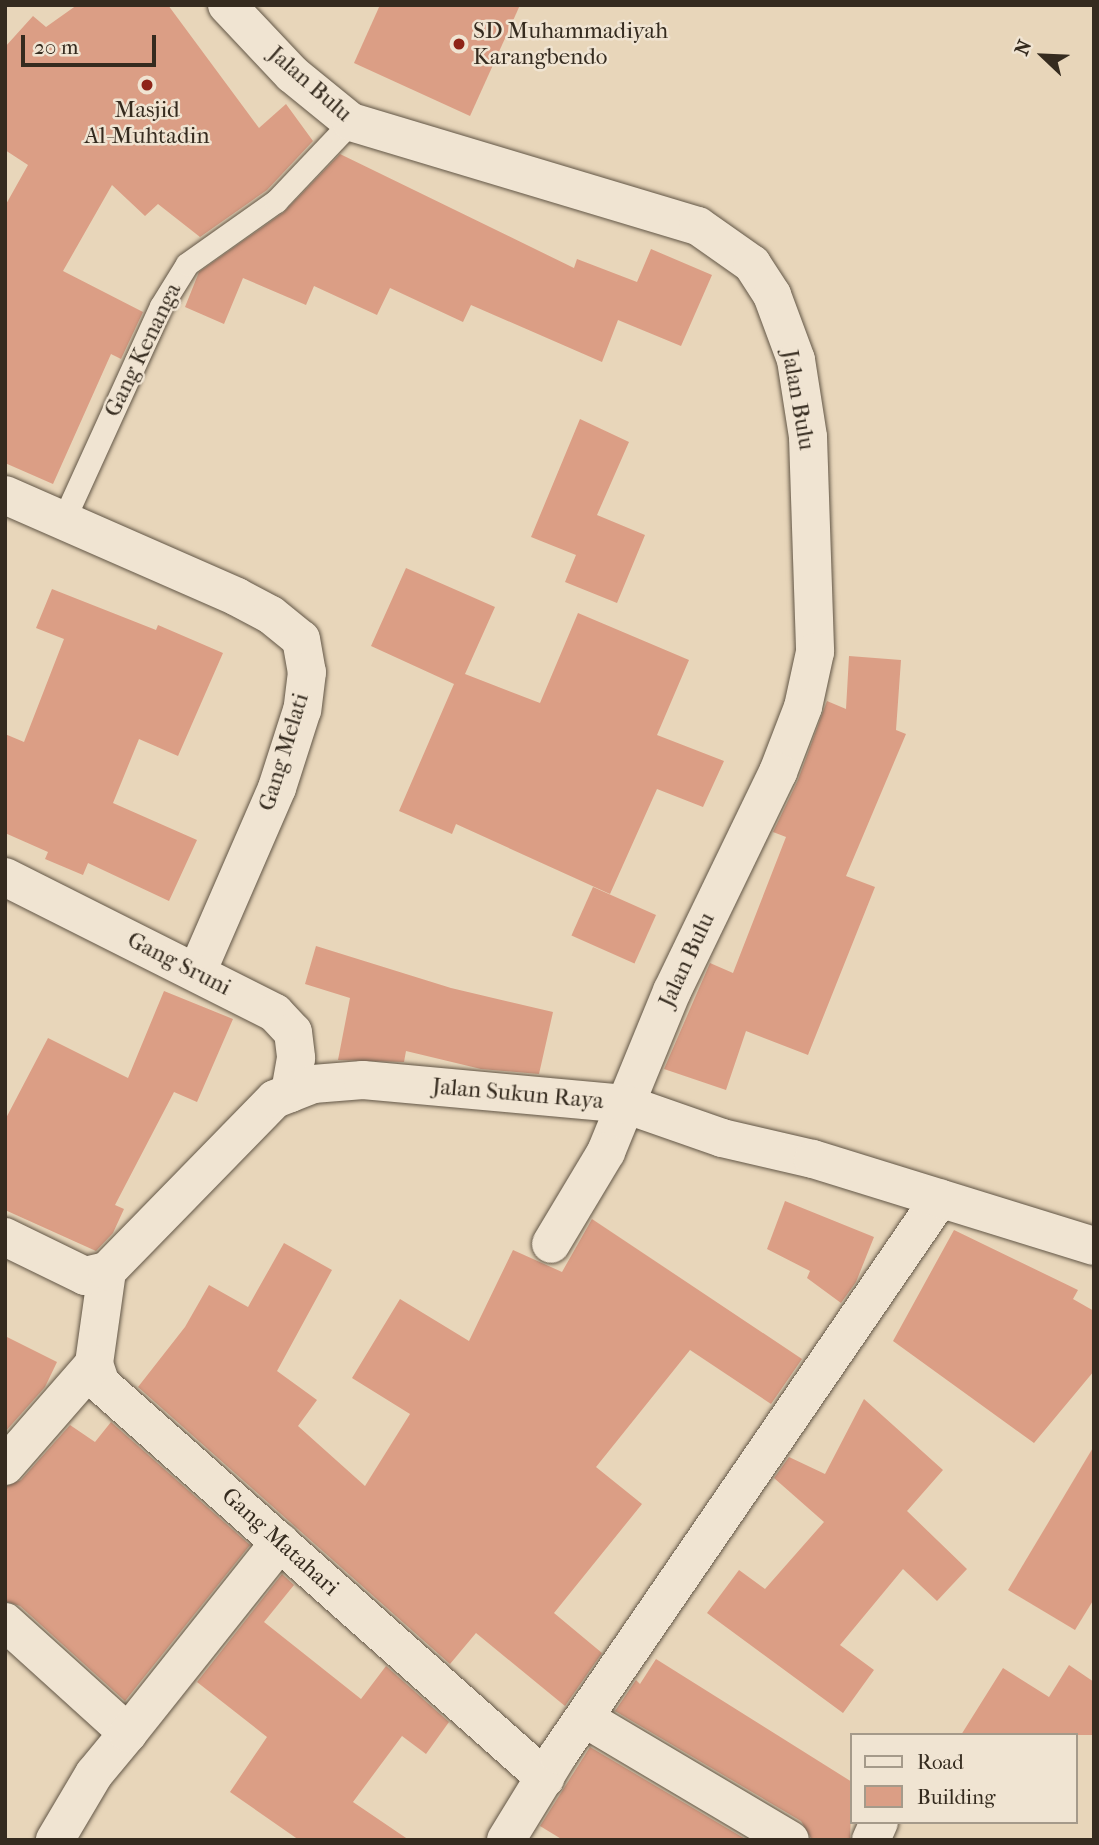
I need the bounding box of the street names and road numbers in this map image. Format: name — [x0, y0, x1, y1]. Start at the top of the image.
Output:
street label: Jalan Bulu — [263, 40, 357, 128]
street label: Gang Kenanga — [99, 279, 187, 421]
street label: Jalan Bulu — [776, 348, 820, 452]
street label: Gang Melati — [253, 690, 315, 814]
street label: Jalan Bulu — [653, 908, 721, 1012]
street label: Gang Sruni — [123, 926, 235, 1002]
street label: Jalan Sukun Raya — [431, 1073, 605, 1115]
street label: Gang Matahari — [216, 1482, 344, 1602]

